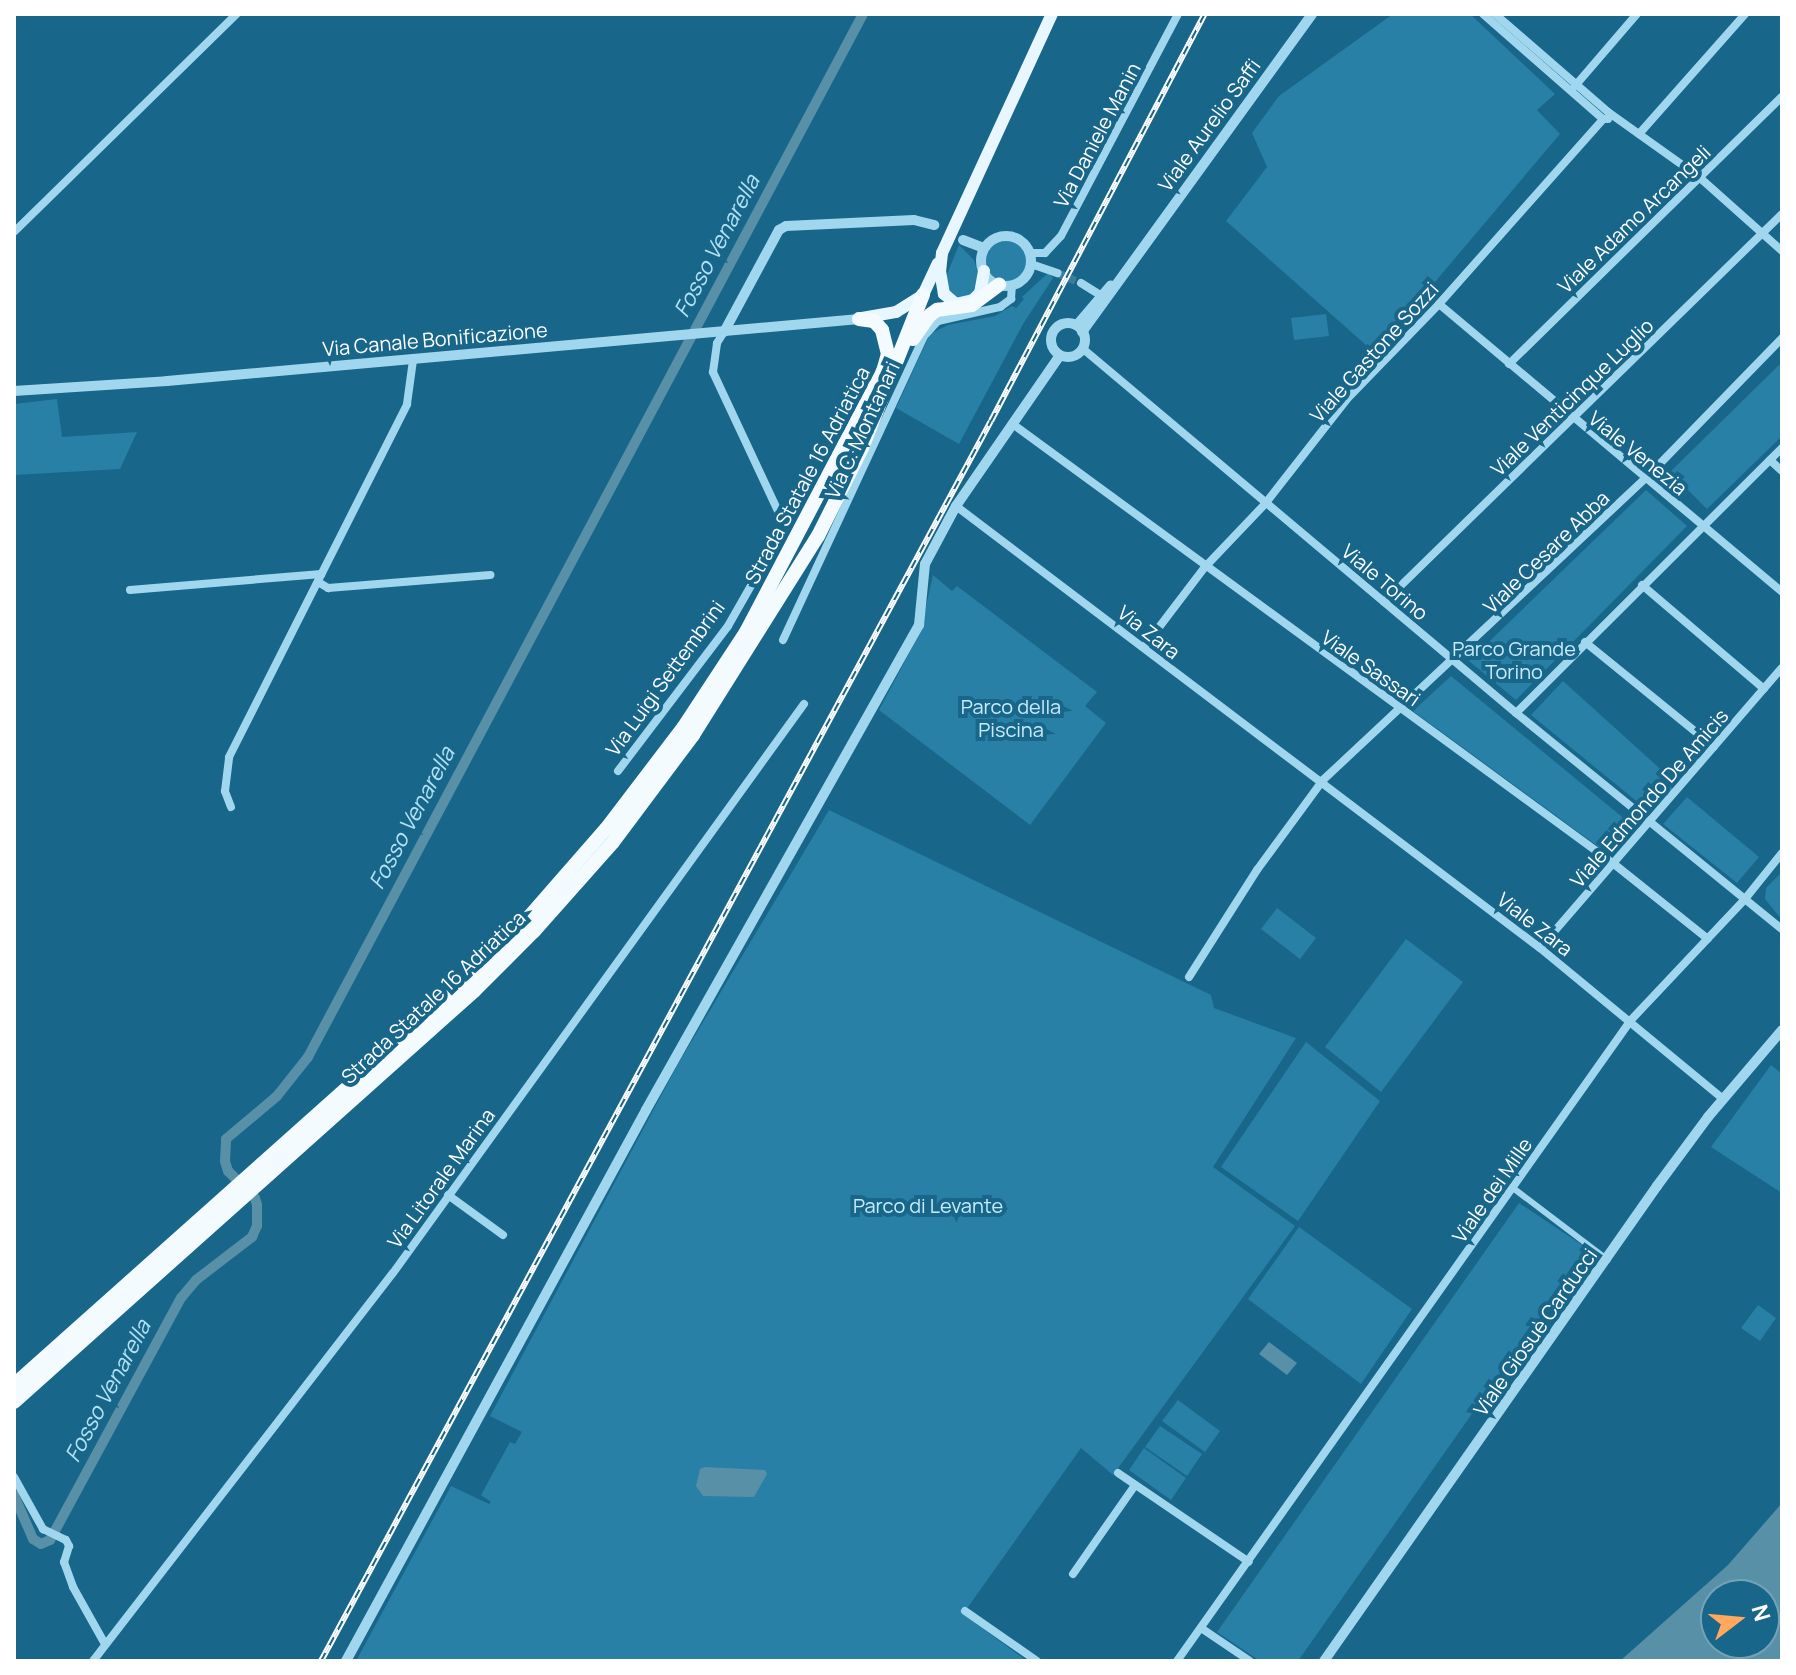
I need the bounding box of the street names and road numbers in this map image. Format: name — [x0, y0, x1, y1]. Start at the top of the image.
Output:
street label: Viale Aurelio Saffi — [1153, 54, 1265, 196]
street label: Via Daniele Manin — [1049, 58, 1145, 212]
street label: Viale Adamo Arcangeli — [1553, 140, 1715, 298]
street label: Viale Gastone Sozzi — [1305, 277, 1443, 427]
street label: Viale Venticinque Luglio — [1486, 313, 1658, 481]
street label: Via Canale Bonificazione — [322, 317, 548, 361]
street label: Via C. Montanari — [820, 358, 904, 502]
street label: Strada Statale 16 Adriatica — [739, 362, 875, 588]
street label: Viale Venezia — [1584, 406, 1692, 500]
street label: Viale Cesare Abba — [1478, 486, 1614, 618]
street label: Viale Torino — [1337, 539, 1433, 625]
street label: Via Luigi Settembrini — [601, 596, 729, 760]
street label: Via Zara — [1113, 600, 1185, 664]
street label: Viale Sassari — [1317, 625, 1425, 711]
street label: Viale Edmondo De Amicis — [1565, 704, 1733, 892]
street label: Viale Zara — [1492, 887, 1578, 961]
street label: Strada Statale 16 Adriatica — [336, 905, 530, 1089]
street label: Via Litorale Marina — [382, 1103, 500, 1253]
street label: Viale dei Mille — [1447, 1133, 1537, 1247]
street label: Viale Giosuè Carducci — [1468, 1244, 1602, 1420]

